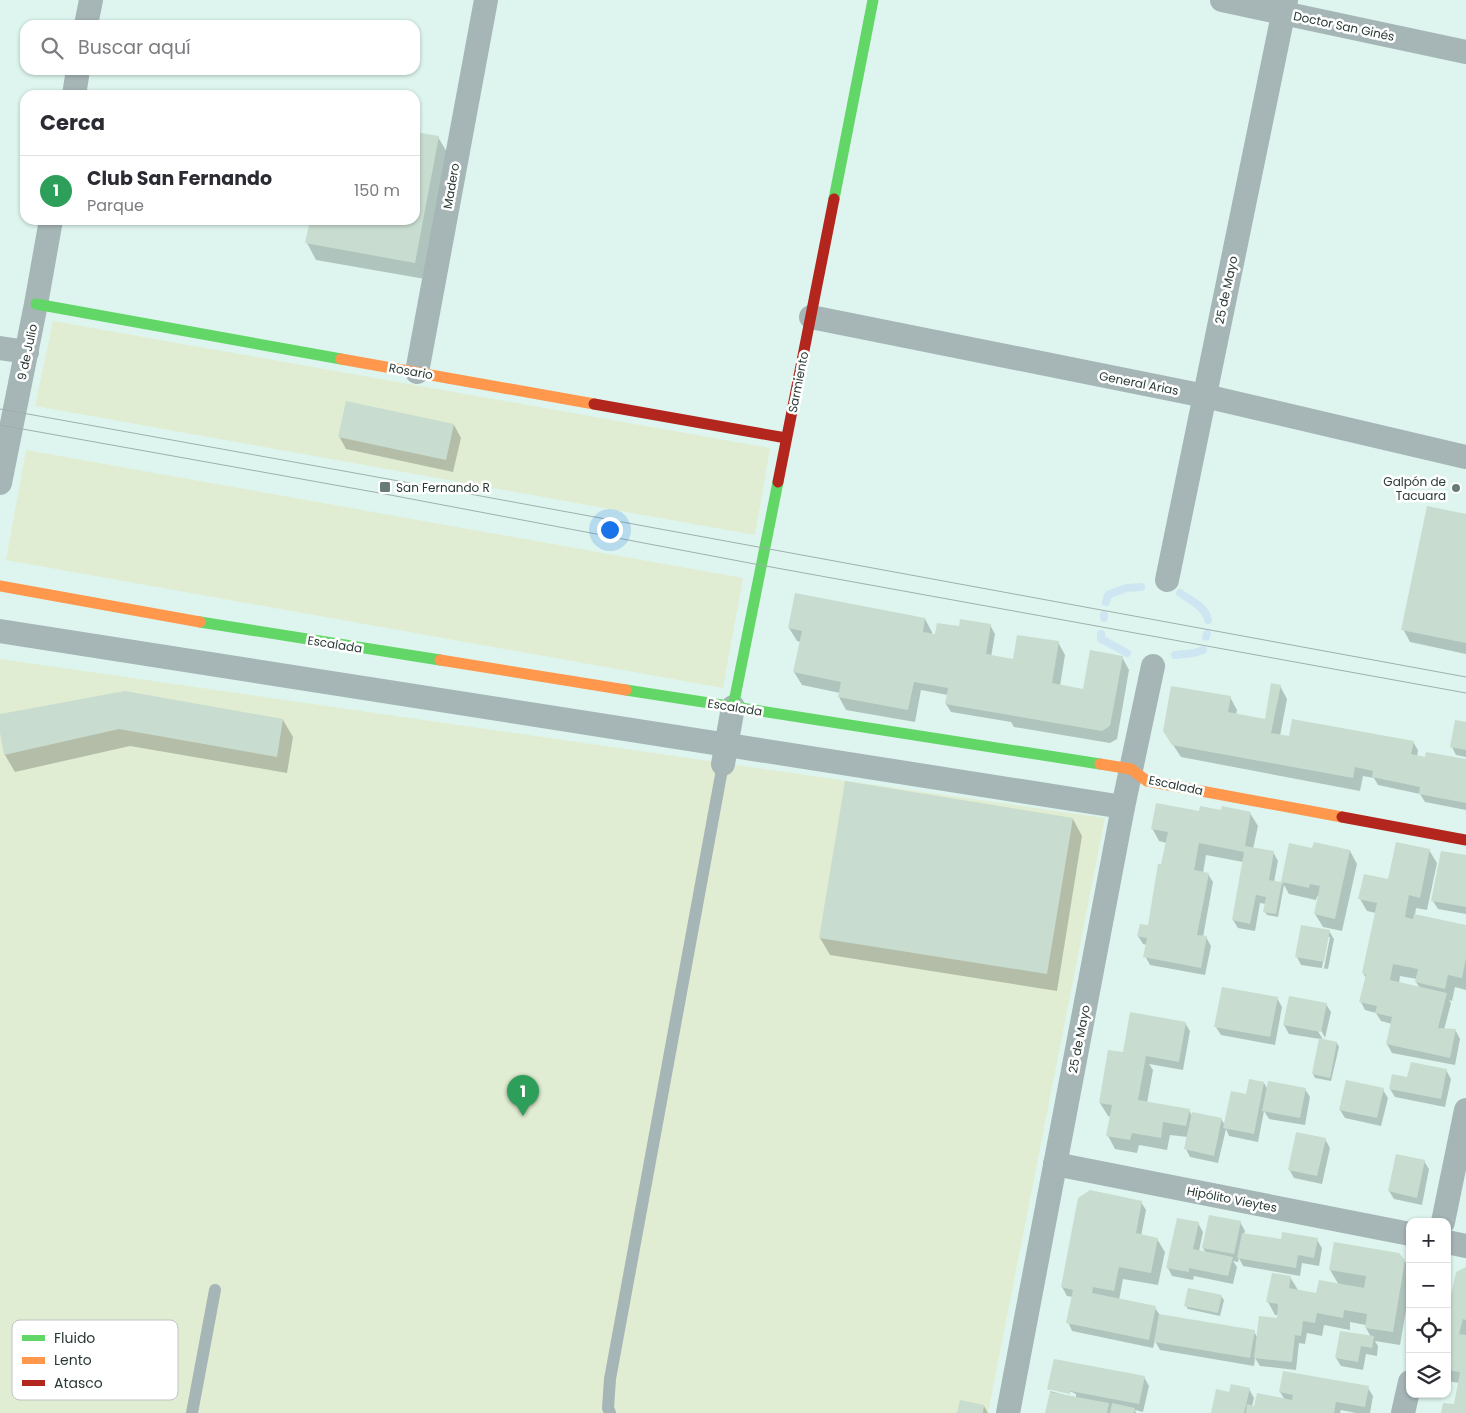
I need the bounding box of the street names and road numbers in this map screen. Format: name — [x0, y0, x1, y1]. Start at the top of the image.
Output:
street label: Doctor San Ginés — [1292, 7, 1396, 45]
street label: Madero — [439, 161, 463, 210]
street label: 25 de Mayo — [1210, 254, 1242, 326]
street label: 9 de Julio — [13, 322, 41, 382]
street label: Sarmiento — [784, 350, 812, 414]
street label: Rosario — [388, 359, 435, 383]
street label: General Arias — [1098, 367, 1180, 399]
street label: Escalada — [306, 631, 364, 657]
street label: Escalada — [706, 694, 764, 720]
street label: Escalada — [1147, 771, 1205, 799]
street label: 25 de Mayo — [1064, 1003, 1094, 1075]
street label: Hipólito Vieytes — [1185, 1182, 1279, 1216]

